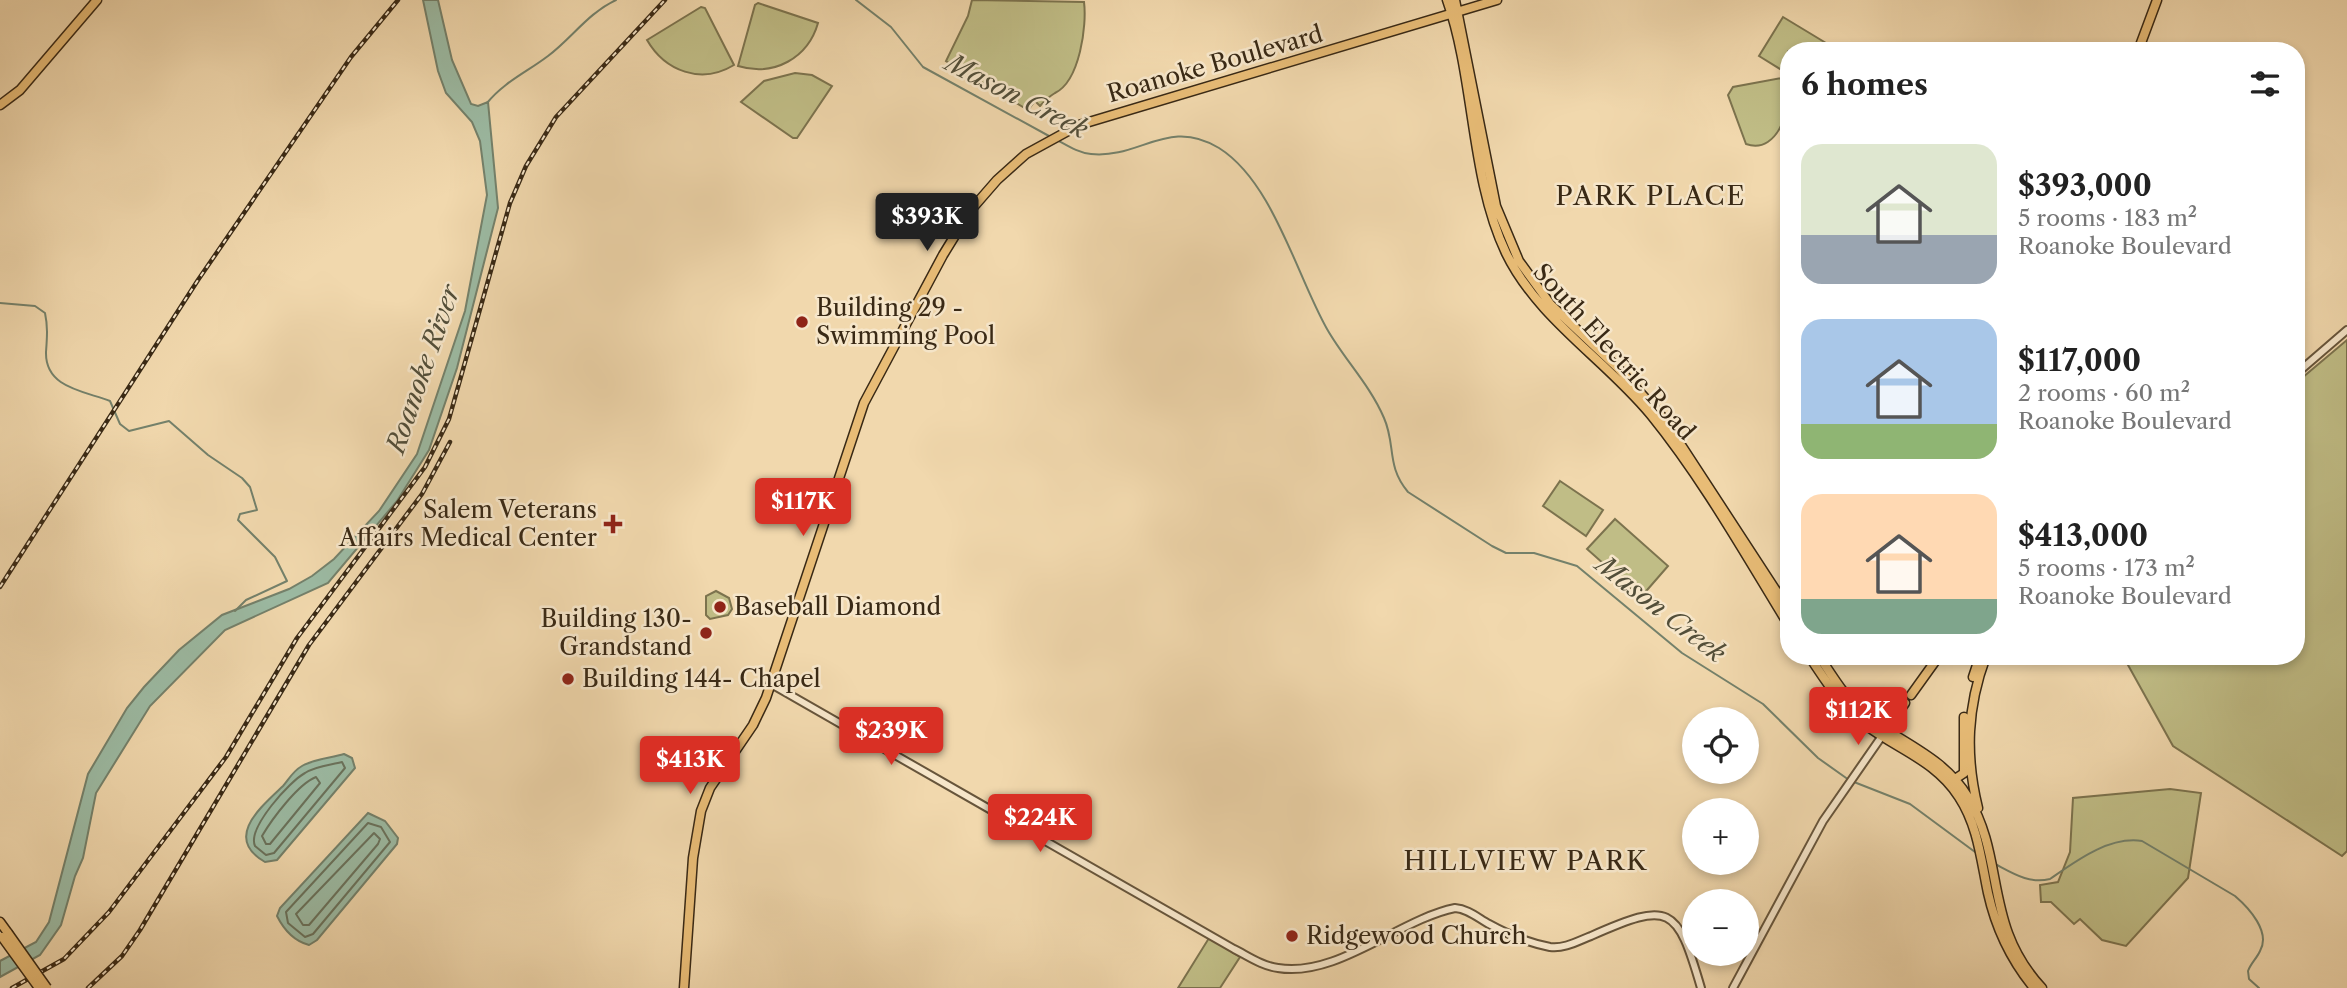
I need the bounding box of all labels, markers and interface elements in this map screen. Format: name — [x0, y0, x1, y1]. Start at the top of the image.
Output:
street label: Roanoke Boulevard — [1104, 19, 1326, 108]
water label: Mason Creek — [938, 45, 1094, 146]
icon: filters — [2246, 65, 2284, 103]
text: 6 homes — [1801, 66, 1928, 103]
text: $393,000 — [2018, 167, 2152, 204]
icon: home — [1857, 172, 1941, 256]
district label: PARK PLACE — [1555, 180, 1747, 212]
pin: $393K — [878, 194, 976, 253]
text: $393K — [892, 202, 962, 230]
text: 5 rooms · 183 m² — [2018, 204, 2197, 232]
text: Roanoke Boulevard — [2018, 232, 2232, 260]
street label: South Electric Road — [1527, 257, 1702, 446]
water label: Roanoke River — [379, 279, 467, 459]
place label: Building 29 - Swimming Pool — [816, 293, 995, 350]
marker: Building 29 - Swimming Pool — [794, 314, 810, 330]
text: $117,000 — [2018, 342, 2141, 379]
icon: home — [1857, 347, 1941, 431]
text: 2 rooms · 60 m² — [2018, 379, 2190, 407]
text: Roanoke Boulevard — [2018, 407, 2232, 435]
pin: $117K — [754, 478, 852, 538]
text: $117K — [771, 487, 835, 515]
place label: Salem Veterans Affairs Medical Center — [338, 495, 597, 552]
marker: Salem Veterans Affairs Medical Center — [603, 514, 623, 534]
text: $413,000 — [2018, 517, 2148, 554]
icon: home — [1857, 522, 1941, 606]
water label: Mason Creek — [1588, 547, 1732, 670]
text: 5 rooms · 173 m² — [2018, 554, 2195, 582]
text: Roanoke Boulevard — [2018, 582, 2232, 610]
place label: Baseball Diamond — [734, 592, 942, 621]
marker: Baseball Diamond — [712, 599, 728, 615]
place label: Building 130- Grandstand — [541, 604, 692, 661]
marker: Building 130- Grandstand — [698, 625, 714, 641]
place label: Building 144- Chapel — [582, 664, 821, 693]
marker: Building 144- Chapel — [560, 671, 576, 687]
pin: $112K — [1809, 688, 1907, 747]
text: $112K — [1825, 696, 1891, 724]
map controls — [1682, 707, 1759, 966]
button: locate — [1682, 707, 1759, 784]
pin: $239K — [842, 708, 940, 767]
text: $239K — [855, 716, 927, 744]
pin: $413K — [641, 736, 739, 796]
text: $413K — [656, 745, 724, 773]
pin: $224K — [991, 794, 1089, 854]
button: + — [1682, 798, 1759, 875]
text: $224K — [1004, 803, 1076, 831]
district label: HILLVIEW PARK — [1403, 845, 1649, 877]
button: − — [1682, 889, 1759, 966]
place label: Ridgewood Church — [1306, 921, 1527, 950]
marker: Ridgewood Church — [1284, 928, 1300, 944]

